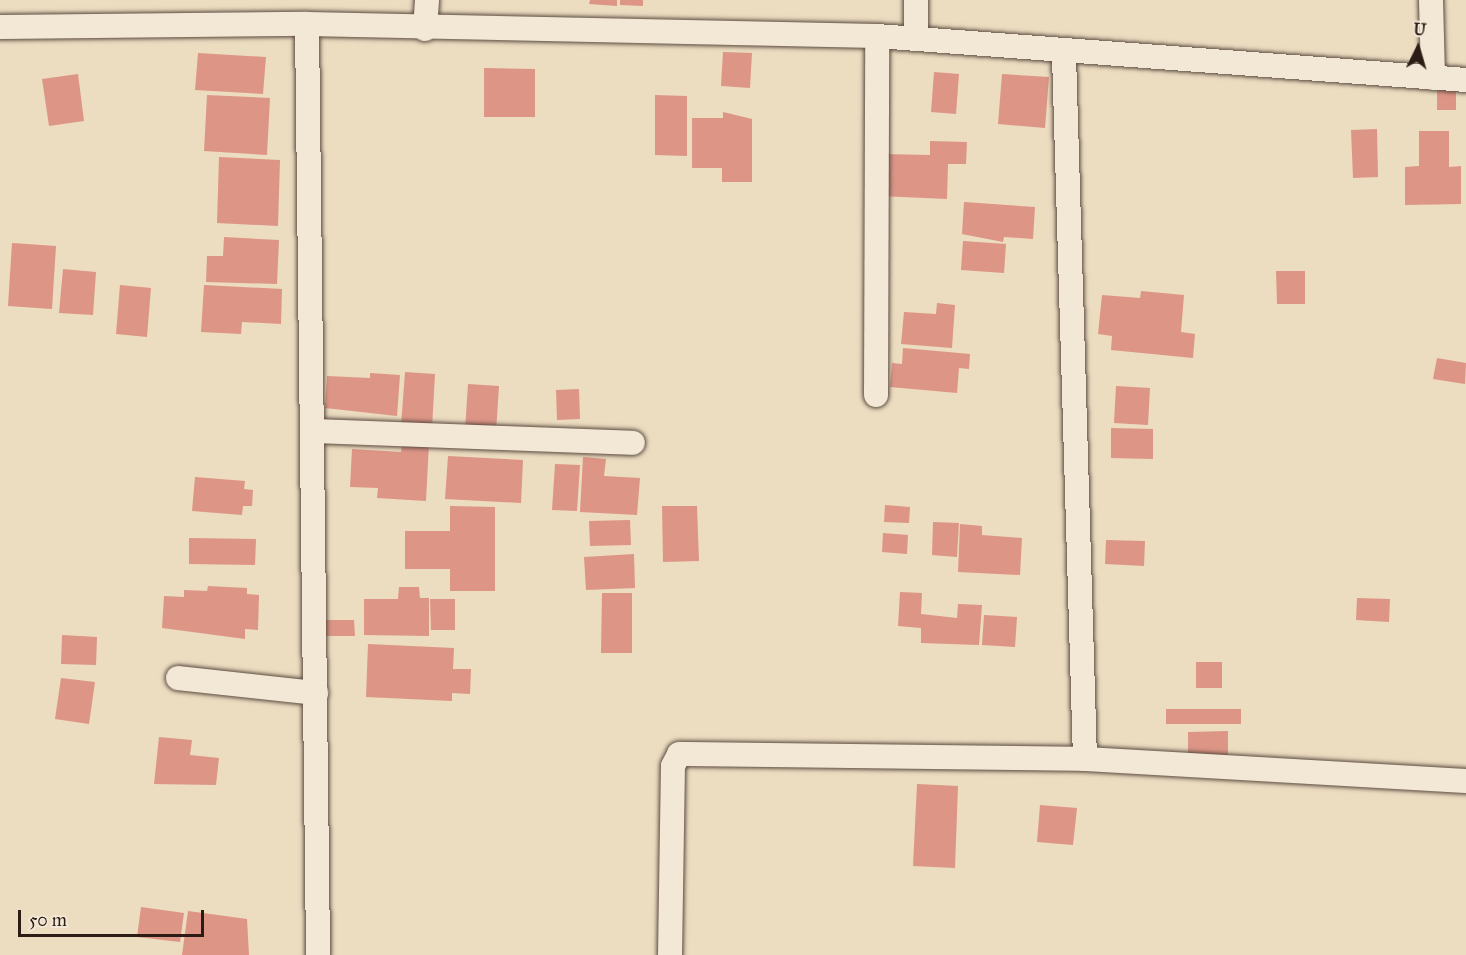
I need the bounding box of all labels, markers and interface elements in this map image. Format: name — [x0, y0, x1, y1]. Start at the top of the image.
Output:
north arrow — [1388, 18, 1448, 78]
text: U — [1412, 20, 1427, 40]
scale bar — [21, 898, 207, 936]
text: 50 m — [29, 909, 67, 931]

